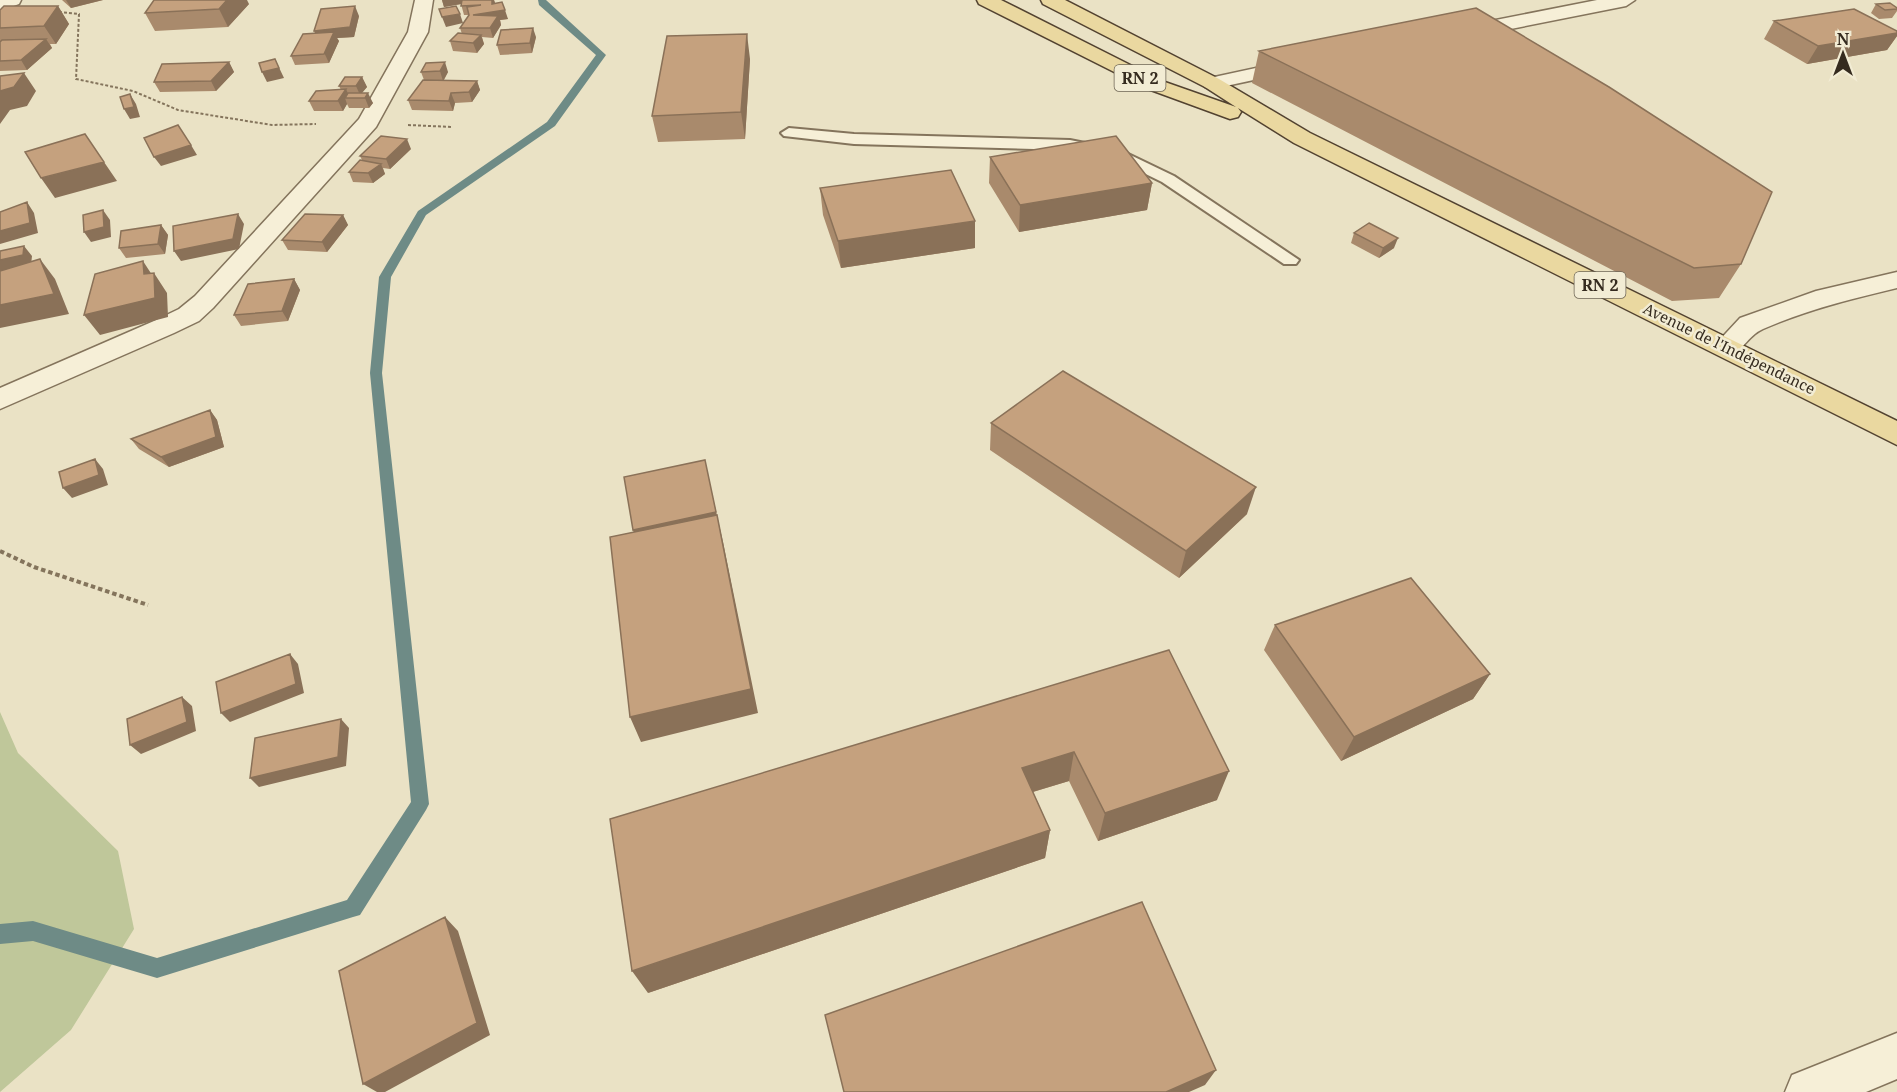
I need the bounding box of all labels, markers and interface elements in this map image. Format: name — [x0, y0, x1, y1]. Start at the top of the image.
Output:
north arrow — [1813, 24, 1873, 84]
text: N — [1837, 28, 1850, 50]
road number: RN 2 — [1114, 65, 1166, 91]
road number: RN 2 — [1574, 272, 1626, 298]
street label: Avenue de l'Indépendance — [1640, 298, 1819, 398]

